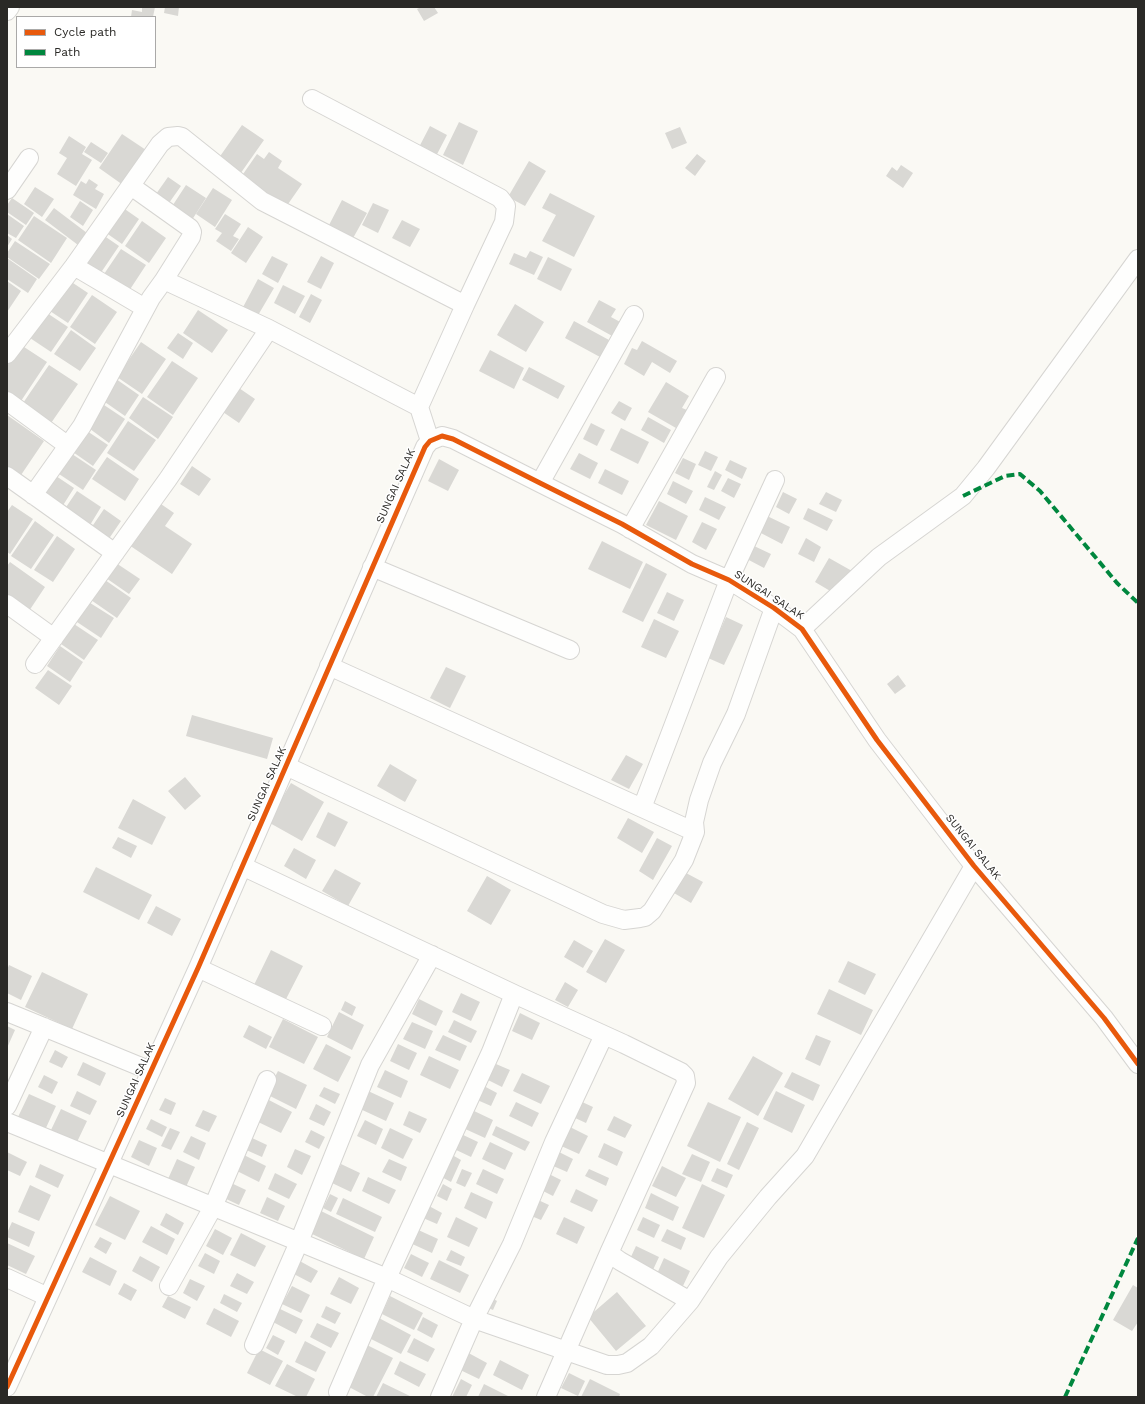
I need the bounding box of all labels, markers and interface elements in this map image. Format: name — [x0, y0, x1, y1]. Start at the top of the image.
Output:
legend — [16, 16, 156, 68]
text: Cycle path — [54, 25, 116, 39]
text: Path — [54, 45, 80, 59]
street label: SUNGAI SALAK — [374, 447, 418, 525]
street label: SUNGAI SALAK — [732, 568, 806, 622]
street label: SUNGAI SALAK — [245, 745, 289, 823]
street label: SUNGAI SALAK — [943, 812, 1003, 882]
street label: SUNGAI SALAK — [114, 1041, 158, 1119]

